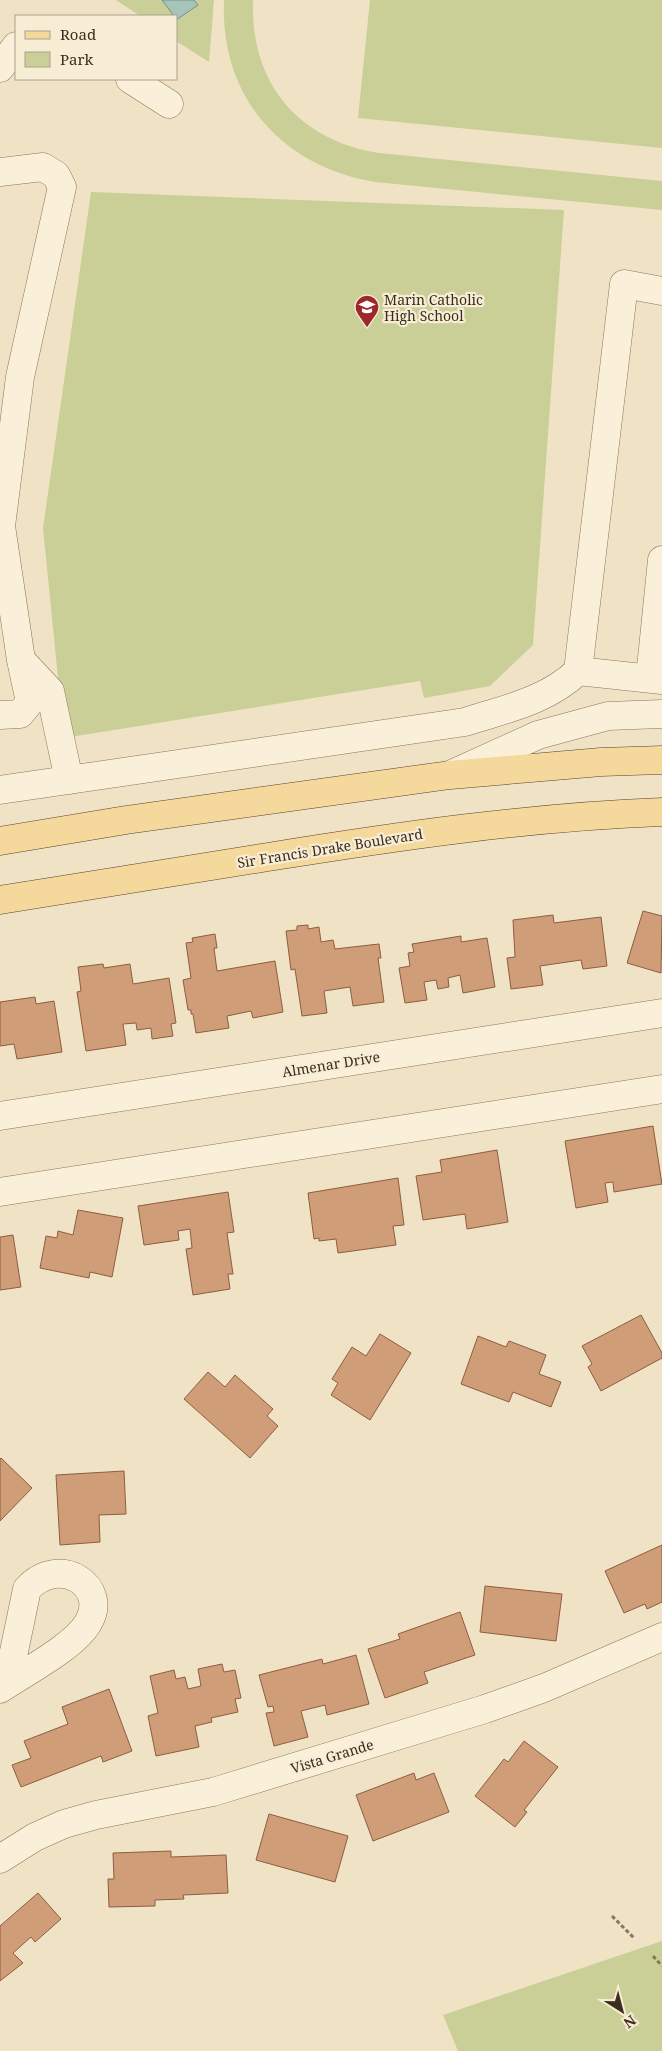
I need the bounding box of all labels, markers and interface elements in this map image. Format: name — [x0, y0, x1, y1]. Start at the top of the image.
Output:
legend — [15, 15, 178, 80]
text: Road — [60, 24, 96, 44]
text: Park — [60, 49, 94, 69]
place label: Marin Catholic High School — [384, 290, 483, 325]
school or university icon: Marin Catholic High School — [354, 294, 380, 328]
street label: Sir Francis Drake Boulevard — [236, 824, 425, 872]
street label: Almenar Drive — [281, 1047, 381, 1081]
street label: Vista Grande — [288, 1734, 376, 1778]
north arrow — [597, 1986, 647, 2036]
text: N — [620, 2011, 640, 2033]

